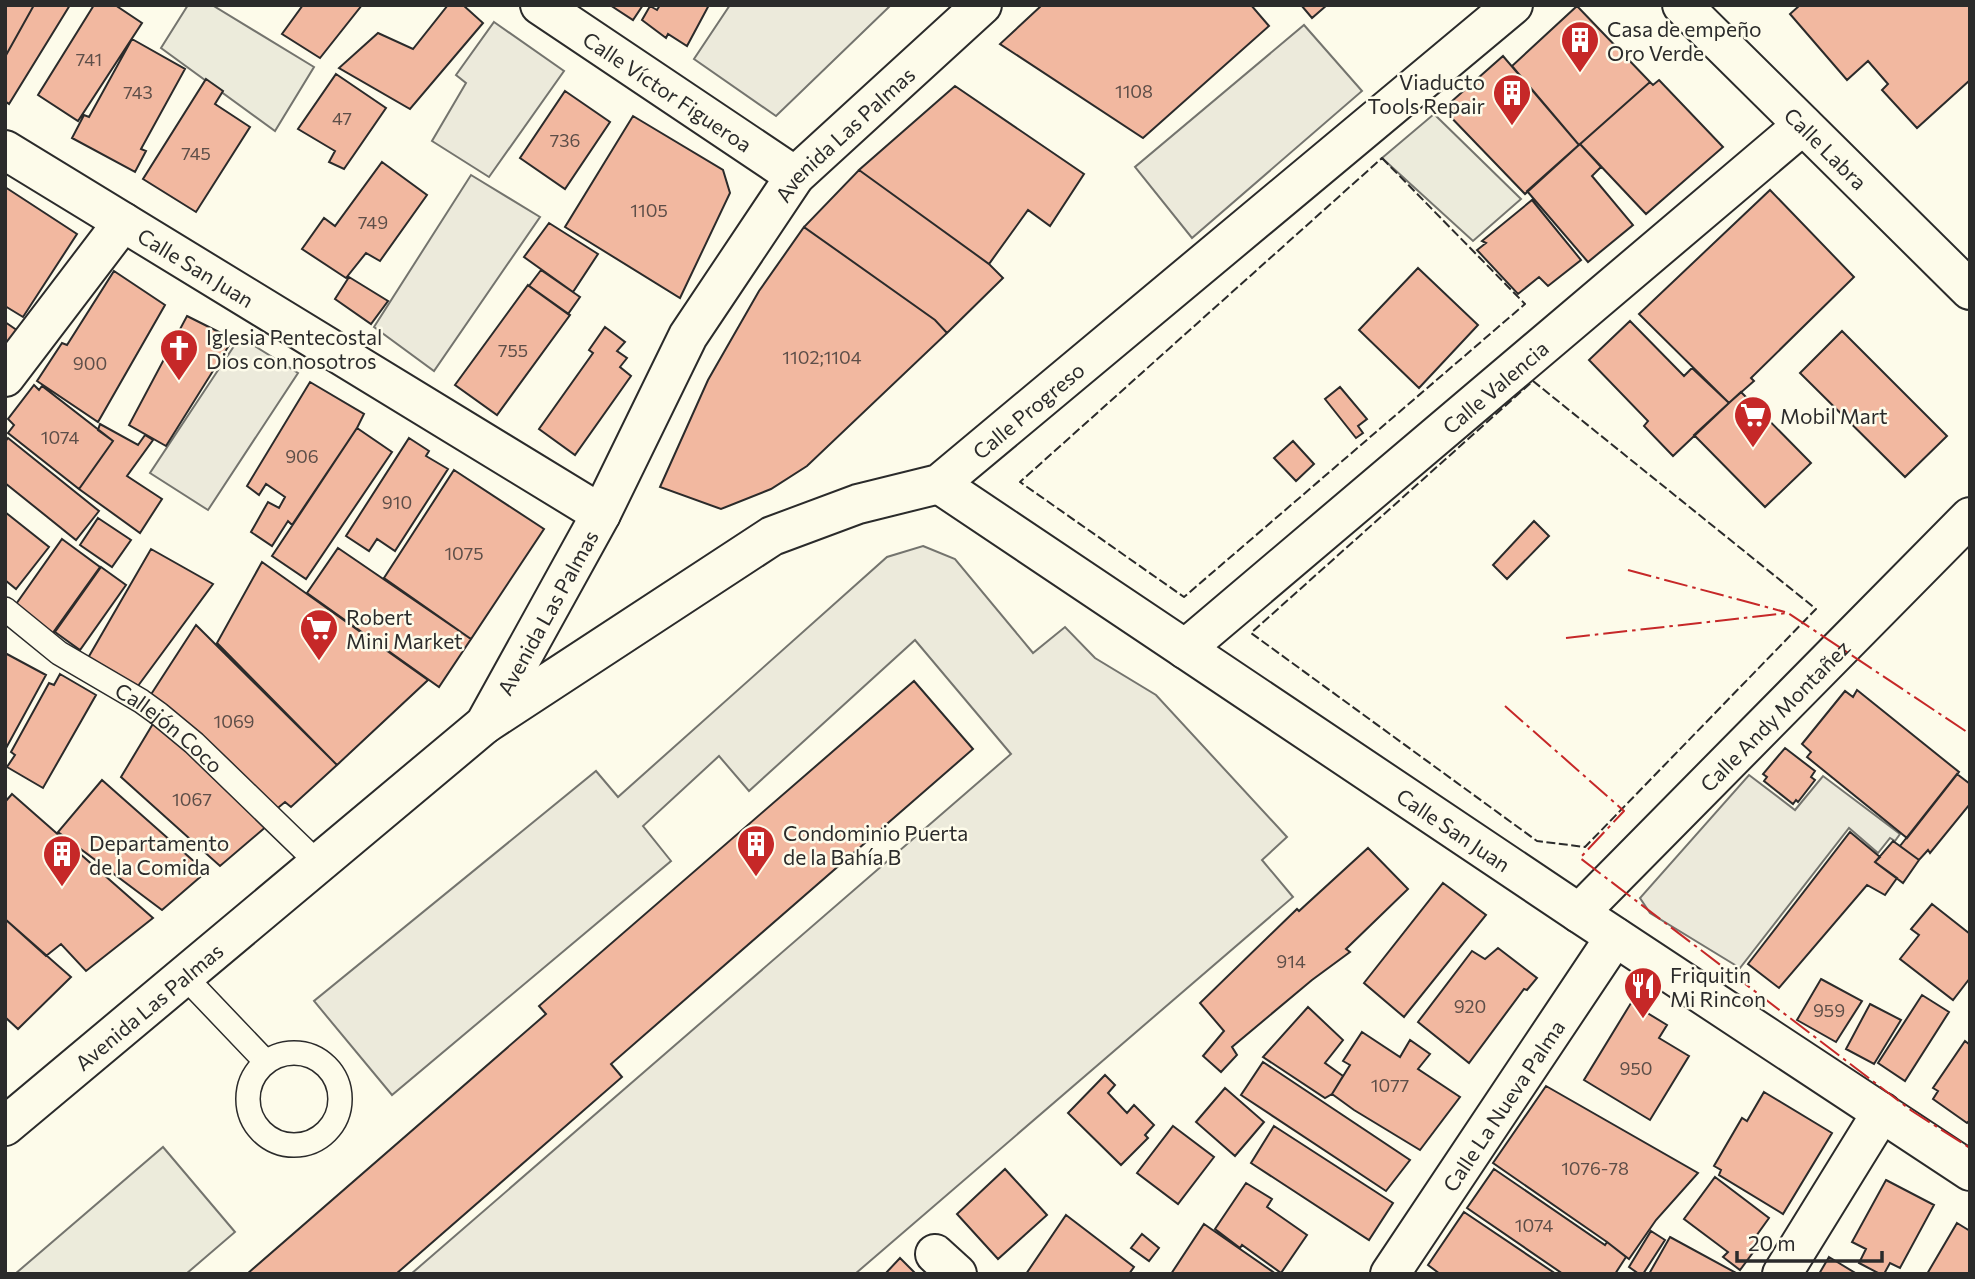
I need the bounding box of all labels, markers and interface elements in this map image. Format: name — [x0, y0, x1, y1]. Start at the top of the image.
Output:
place label: Casa de empeño Oro Verde — [1607, 16, 1762, 65]
building icon: Casa de empeño Oro Verde — [1559, 19, 1601, 74]
street label: Calle Víctor Figueroa — [579, 25, 757, 156]
house number: 741 — [76, 48, 102, 70]
street label: Avenida Las Palmas — [769, 61, 919, 206]
place label: Viaducto Tools Repair — [1368, 69, 1485, 118]
building icon: Viaducto Tools Repair — [1491, 72, 1533, 127]
house number: 1108 — [1115, 80, 1153, 102]
house number: 743 — [123, 81, 153, 103]
street label: Calle Labra — [1780, 102, 1873, 194]
house number: 47 — [332, 107, 352, 129]
house number: 736 — [550, 129, 580, 151]
house number: 745 — [181, 142, 211, 164]
house number: 1105 — [630, 199, 668, 221]
house number: 749 — [358, 211, 388, 233]
street label: Calle San Juan — [134, 222, 259, 312]
place label: Iglesia Pentecostal Dios con nosotros — [206, 324, 382, 373]
church icon: Iglesia Pentecostal Dios con nosotros — [158, 327, 200, 382]
street label: Calle Valencia — [1437, 335, 1553, 438]
house number: 755 — [498, 339, 528, 361]
house number: 1102;1104 — [782, 346, 862, 368]
house number: 900 — [73, 352, 107, 374]
street label: Calle Progreso — [967, 356, 1089, 464]
supermarket icon: Mobil Mart — [1732, 394, 1774, 449]
place label: Mobil Mart — [1780, 403, 1888, 428]
house number: 1074 — [41, 426, 79, 448]
house number: 906 — [285, 445, 319, 467]
house number: 910 — [382, 491, 412, 513]
street label: Avenida Las Palmas — [491, 525, 602, 699]
house number: 1075 — [444, 542, 484, 564]
place label: Robert Mini Market — [346, 604, 463, 653]
supermarket icon: Robert Mini Market — [298, 607, 340, 662]
street label: Calle Andy Montañez — [1694, 634, 1854, 796]
street label: Callejón Coco — [111, 676, 229, 777]
house number: 1069 — [213, 710, 255, 732]
street label: Calle San Juan — [1392, 782, 1516, 876]
house number: 1067 — [172, 788, 212, 810]
place label: Condominio Puerta de la Bahía B — [783, 820, 968, 869]
building icon: Condominio Puerta de la Bahía B — [735, 823, 777, 878]
place label: Departamento de la Comida — [89, 830, 229, 879]
building icon: Departamento de la Comida — [41, 833, 83, 888]
street label: Avenida Las Palmas — [70, 937, 227, 1075]
house number: 914 — [1276, 950, 1306, 972]
place label: Friquitin Mi Rincon — [1670, 962, 1766, 1011]
restaurant icon: Friquitin Mi Rincon — [1622, 965, 1664, 1020]
house number: 920 — [1454, 995, 1486, 1017]
house number: 959 — [1813, 999, 1845, 1021]
street label: Calle La Nueva Palma — [1437, 1015, 1569, 1196]
house number: 950 — [1619, 1057, 1653, 1079]
house number: 1077 — [1371, 1074, 1409, 1096]
house number: 1076-78 — [1561, 1157, 1629, 1179]
house number: 1074 — [1515, 1214, 1553, 1236]
scale bar — [1737, 1220, 1882, 1264]
text: 20 m — [1748, 1230, 1796, 1255]

